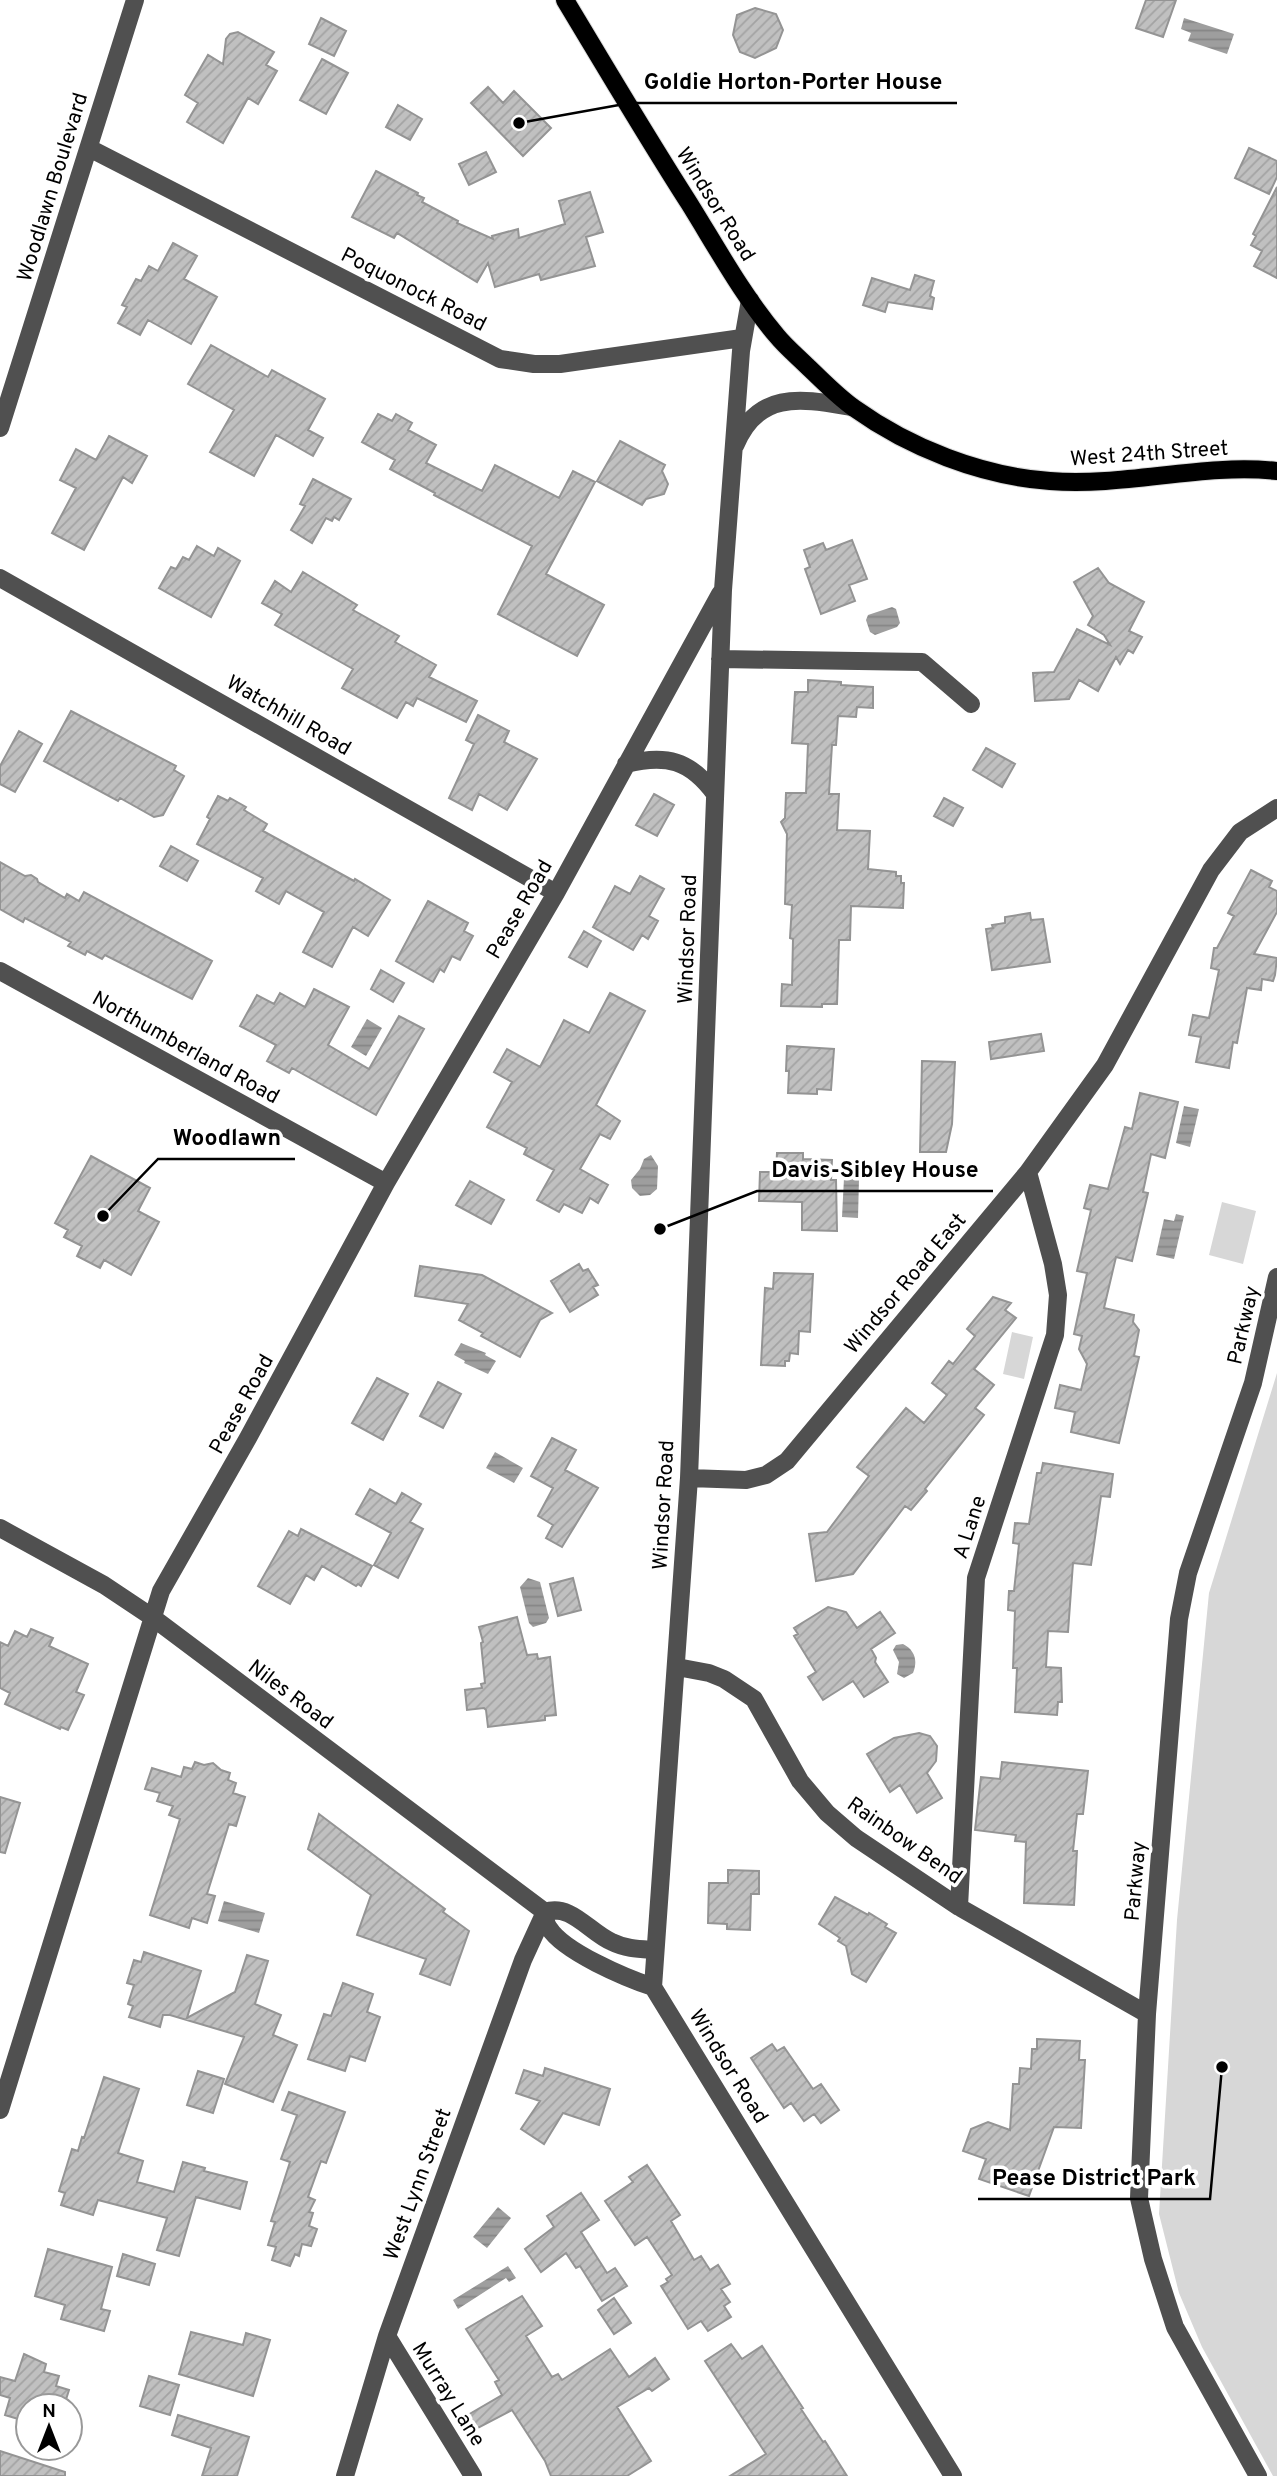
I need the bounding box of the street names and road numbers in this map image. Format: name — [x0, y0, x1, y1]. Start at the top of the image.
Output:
street label: Woodlawn Boulevard — [12, 90, 95, 285]
street label: Windsor Road — [669, 143, 761, 267]
street label: Poquonock Road — [336, 242, 491, 339]
street label: West 24th Street — [1069, 435, 1229, 473]
street label: Watchhill Road — [221, 670, 355, 763]
street label: Pease Road — [481, 855, 559, 964]
street label: Windsor Road — [673, 874, 704, 1004]
street label: Northumberland Road — [87, 986, 284, 1111]
street label: Windsor Road East — [839, 1208, 973, 1360]
street label: Parkway — [1222, 1283, 1267, 1367]
street label: Pease Road — [204, 1350, 281, 1459]
street label: Windsor Road — [648, 1440, 681, 1571]
street label: A Lane — [948, 1492, 993, 1562]
street label: Niles Road — [242, 1654, 338, 1736]
street label: Rainbow Bend — [841, 1791, 967, 1891]
street label: Parkway — [1120, 1840, 1153, 1922]
street label: Windsor Road — [682, 2005, 774, 2129]
street label: West Lynn Street — [378, 2105, 458, 2264]
street label: Murray Lane — [405, 2338, 490, 2452]

